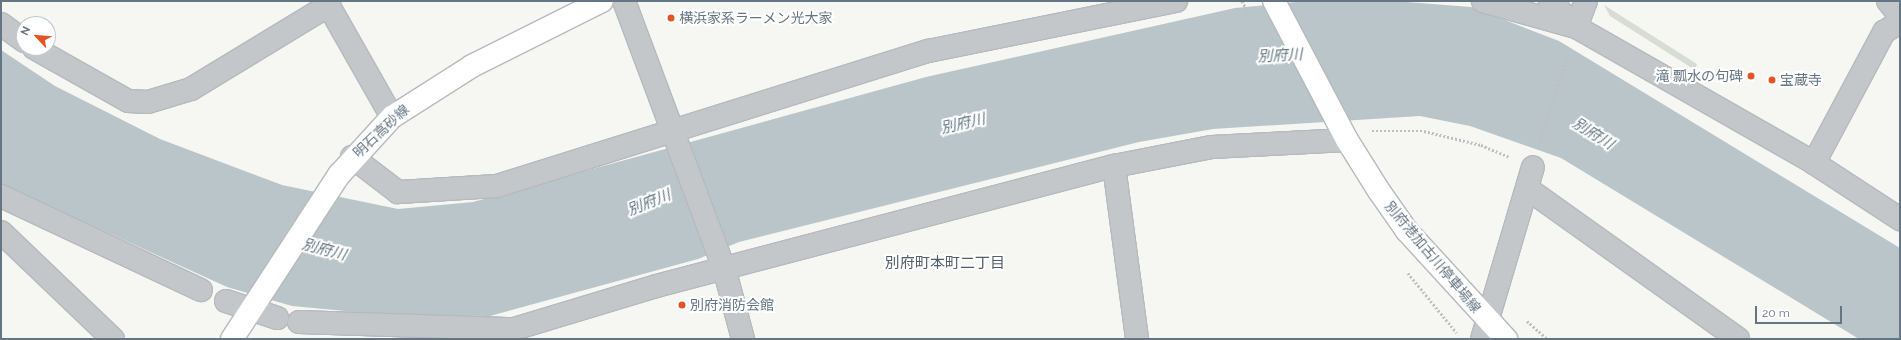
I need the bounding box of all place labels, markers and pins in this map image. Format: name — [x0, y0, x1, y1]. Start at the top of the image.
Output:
place label: 横浜家系ラーメン光大家 — [679, 10, 833, 26]
marker: 横浜家系ラーメン光大家 — [666, 13, 676, 23]
place label: 滝 瓢水の句碑 — [1655, 68, 1743, 84]
marker: 滝 瓢水の句碑 — [1746, 71, 1756, 81]
place label: 宝蔵寺 — [1780, 72, 1822, 88]
marker: 宝蔵寺 — [1767, 75, 1777, 85]
place label: 別府消防会館 — [690, 297, 774, 313]
marker: 別府消防会館 — [677, 300, 687, 310]

